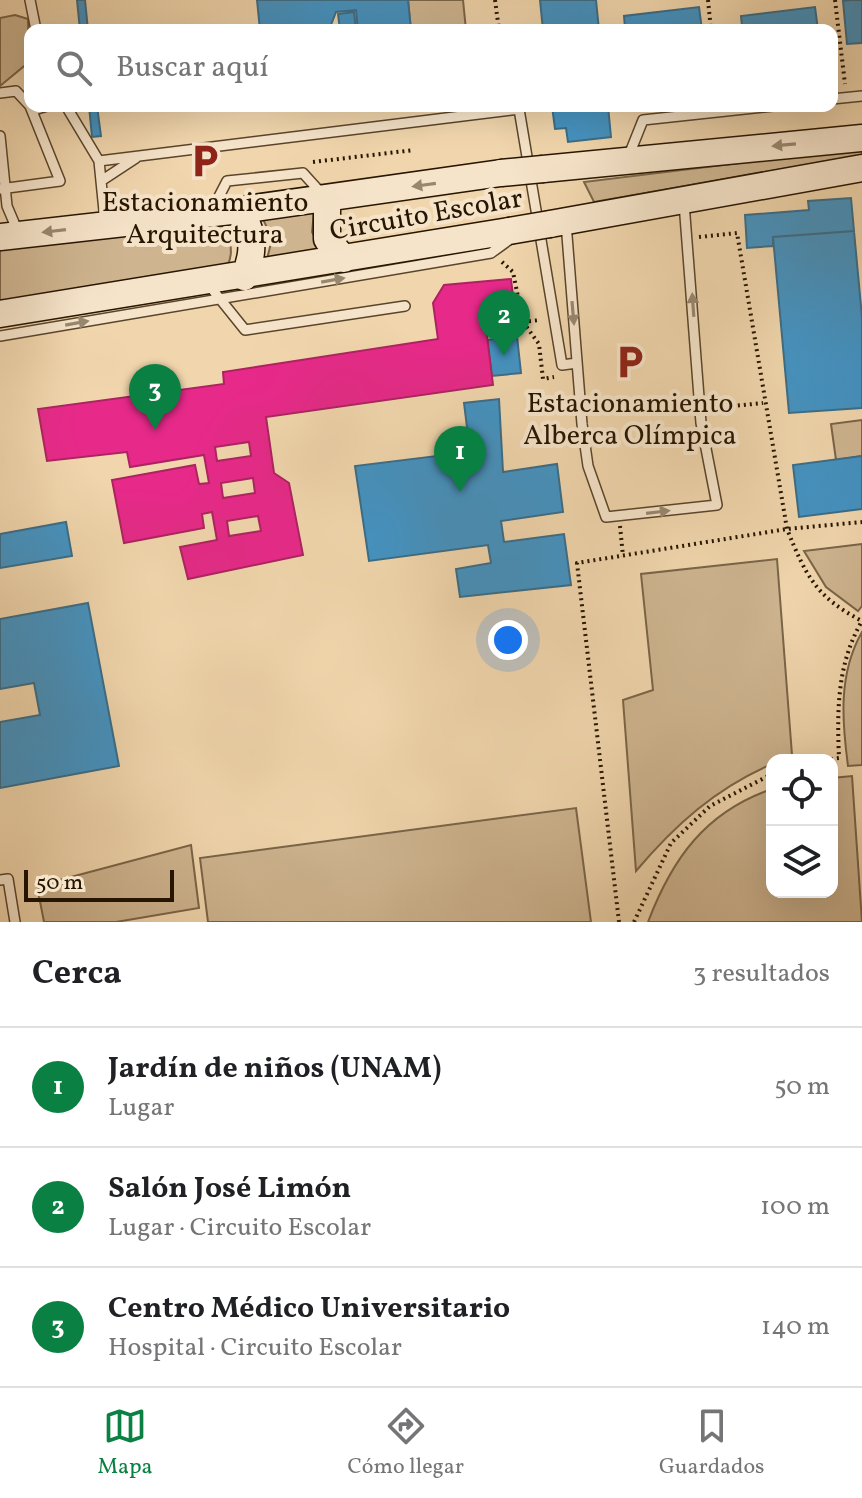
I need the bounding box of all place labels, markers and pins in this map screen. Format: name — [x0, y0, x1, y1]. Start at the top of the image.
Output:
parking icon: Estacionamiento Arquitectura — [186, 142, 224, 180]
place label: Estacionamiento Arquitectura — [102, 184, 308, 255]
pin: 2 — [478, 290, 530, 356]
parking icon: Estacionamiento Alberca Olímpica — [611, 343, 649, 381]
pin: 3 — [129, 364, 181, 430]
place label: Estacionamiento Alberca Olímpica — [523, 385, 737, 456]
pin: 1 — [434, 426, 486, 492]

